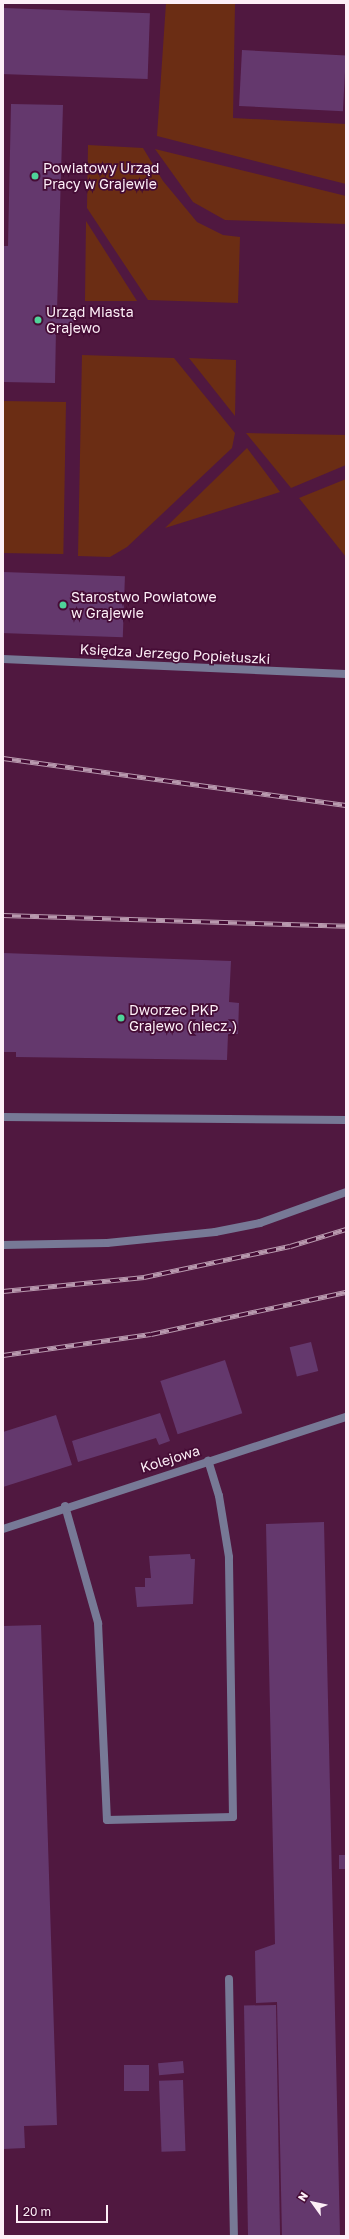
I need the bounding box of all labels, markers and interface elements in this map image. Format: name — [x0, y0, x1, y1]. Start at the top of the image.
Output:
place label: Powiatowy Urząd Pracy w Grajewie — [43, 160, 159, 192]
marker: Powiatowy Urząd Pracy w Grajewie — [30, 171, 40, 181]
place label: Urząd Miasta Grajewo — [46, 304, 134, 336]
marker: Urząd Miasta Grajewo — [33, 315, 43, 325]
place label: Starostwo Powiatowe w Grajewie — [71, 589, 217, 622]
marker: Starostwo Powiatowe w Grajewie — [58, 600, 68, 610]
street label: Księdza Jerzego Popiełuszki — [79, 641, 271, 667]
place label: Dworzec PKP Grajewo (niecz.) — [129, 1002, 237, 1034]
marker: Dworzec PKP Grajewo (niecz.) — [116, 1013, 126, 1023]
street label: Kolejowa — [138, 1442, 202, 1476]
north arrow — [293, 2183, 333, 2223]
text: N — [295, 2189, 310, 2203]
scale bar — [18, 2197, 110, 2223]
text: 20 m — [23, 2204, 51, 2219]

